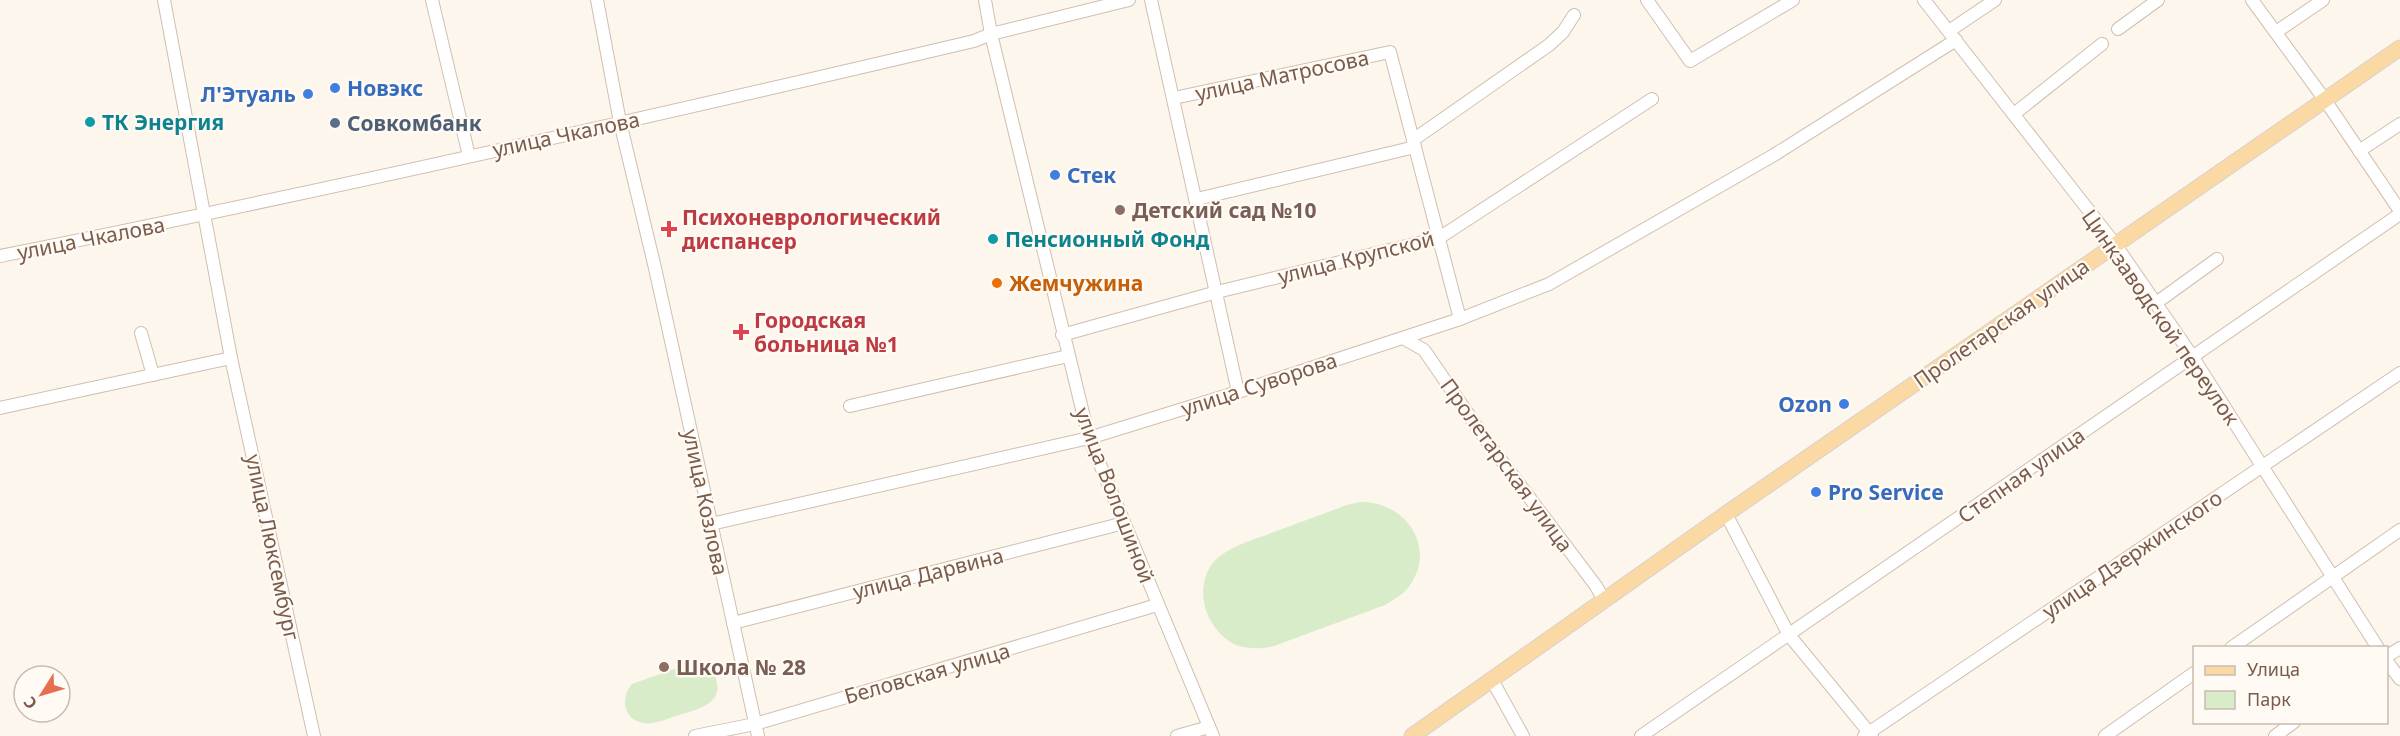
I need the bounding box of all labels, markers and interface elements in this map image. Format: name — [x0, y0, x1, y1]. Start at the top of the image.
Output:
street label: улица Матросова — [1193, 43, 1371, 107]
place label: Новэкс — [347, 74, 423, 102]
place label: Л'Этуаль — [201, 80, 296, 108]
marker: Новэкс — [328, 81, 342, 95]
marker: Л'Этуаль — [301, 87, 315, 101]
street label: улица Чкалова — [490, 105, 642, 163]
place label: ТК Энергия — [102, 108, 224, 136]
place label: Совкомбанк — [347, 109, 482, 137]
marker: ТК Энергия — [83, 115, 97, 129]
marker: Совкомбанк — [328, 116, 342, 130]
place label: Стек — [1067, 161, 1116, 189]
marker: Стек — [1048, 168, 1062, 182]
place label: Детский сад №10 — [1132, 196, 1316, 224]
place label: Психоневрологический диспансер — [682, 203, 941, 255]
marker: Детский сад №10 — [1113, 203, 1127, 217]
street label: Цинкзаводской переулок — [2076, 204, 2246, 430]
street label: улица Чкалова — [15, 210, 167, 266]
marker: Психоневрологический диспансер — [660, 220, 678, 238]
street label: улица Крупской — [1275, 224, 1437, 290]
place label: Пенсионный Фонд — [1005, 225, 1210, 253]
marker: Пенсионный Фонд — [986, 232, 1000, 246]
street label: Пролетарская улица — [1908, 252, 2094, 394]
place label: Жемчужина — [1009, 269, 1143, 297]
marker: Жемчужина — [990, 276, 1004, 290]
place label: Городская больница №1 — [754, 306, 899, 358]
marker: Городская больница №1 — [732, 323, 750, 341]
street label: улица Суворова — [1178, 346, 1340, 422]
street label: Пролетарская улица — [1434, 372, 1580, 558]
place label: Ozon — [1778, 390, 1832, 418]
marker: Ozon — [1837, 397, 1851, 411]
street label: улица Волошиной — [1069, 403, 1161, 587]
street label: Степная улица — [1952, 421, 2090, 529]
street label: улица Козлова — [677, 426, 735, 578]
street label: улица Люксембург — [240, 451, 306, 643]
place label: Pro Service — [1828, 478, 1944, 506]
street label: улица Дзержинского — [2037, 483, 2227, 625]
marker: Pro Service — [1809, 485, 1823, 499]
street label: улица Дарвина — [850, 541, 1006, 605]
street label: Беловская улица — [841, 636, 1013, 710]
legend — [2193, 646, 2388, 724]
place label: Школа № 28 — [676, 653, 806, 681]
text: Улица — [2247, 657, 2300, 681]
marker: Школа № 28 — [657, 660, 671, 674]
north arrow — [12, 664, 72, 724]
text: Парк — [2247, 687, 2291, 711]
text: С — [18, 692, 42, 714]

